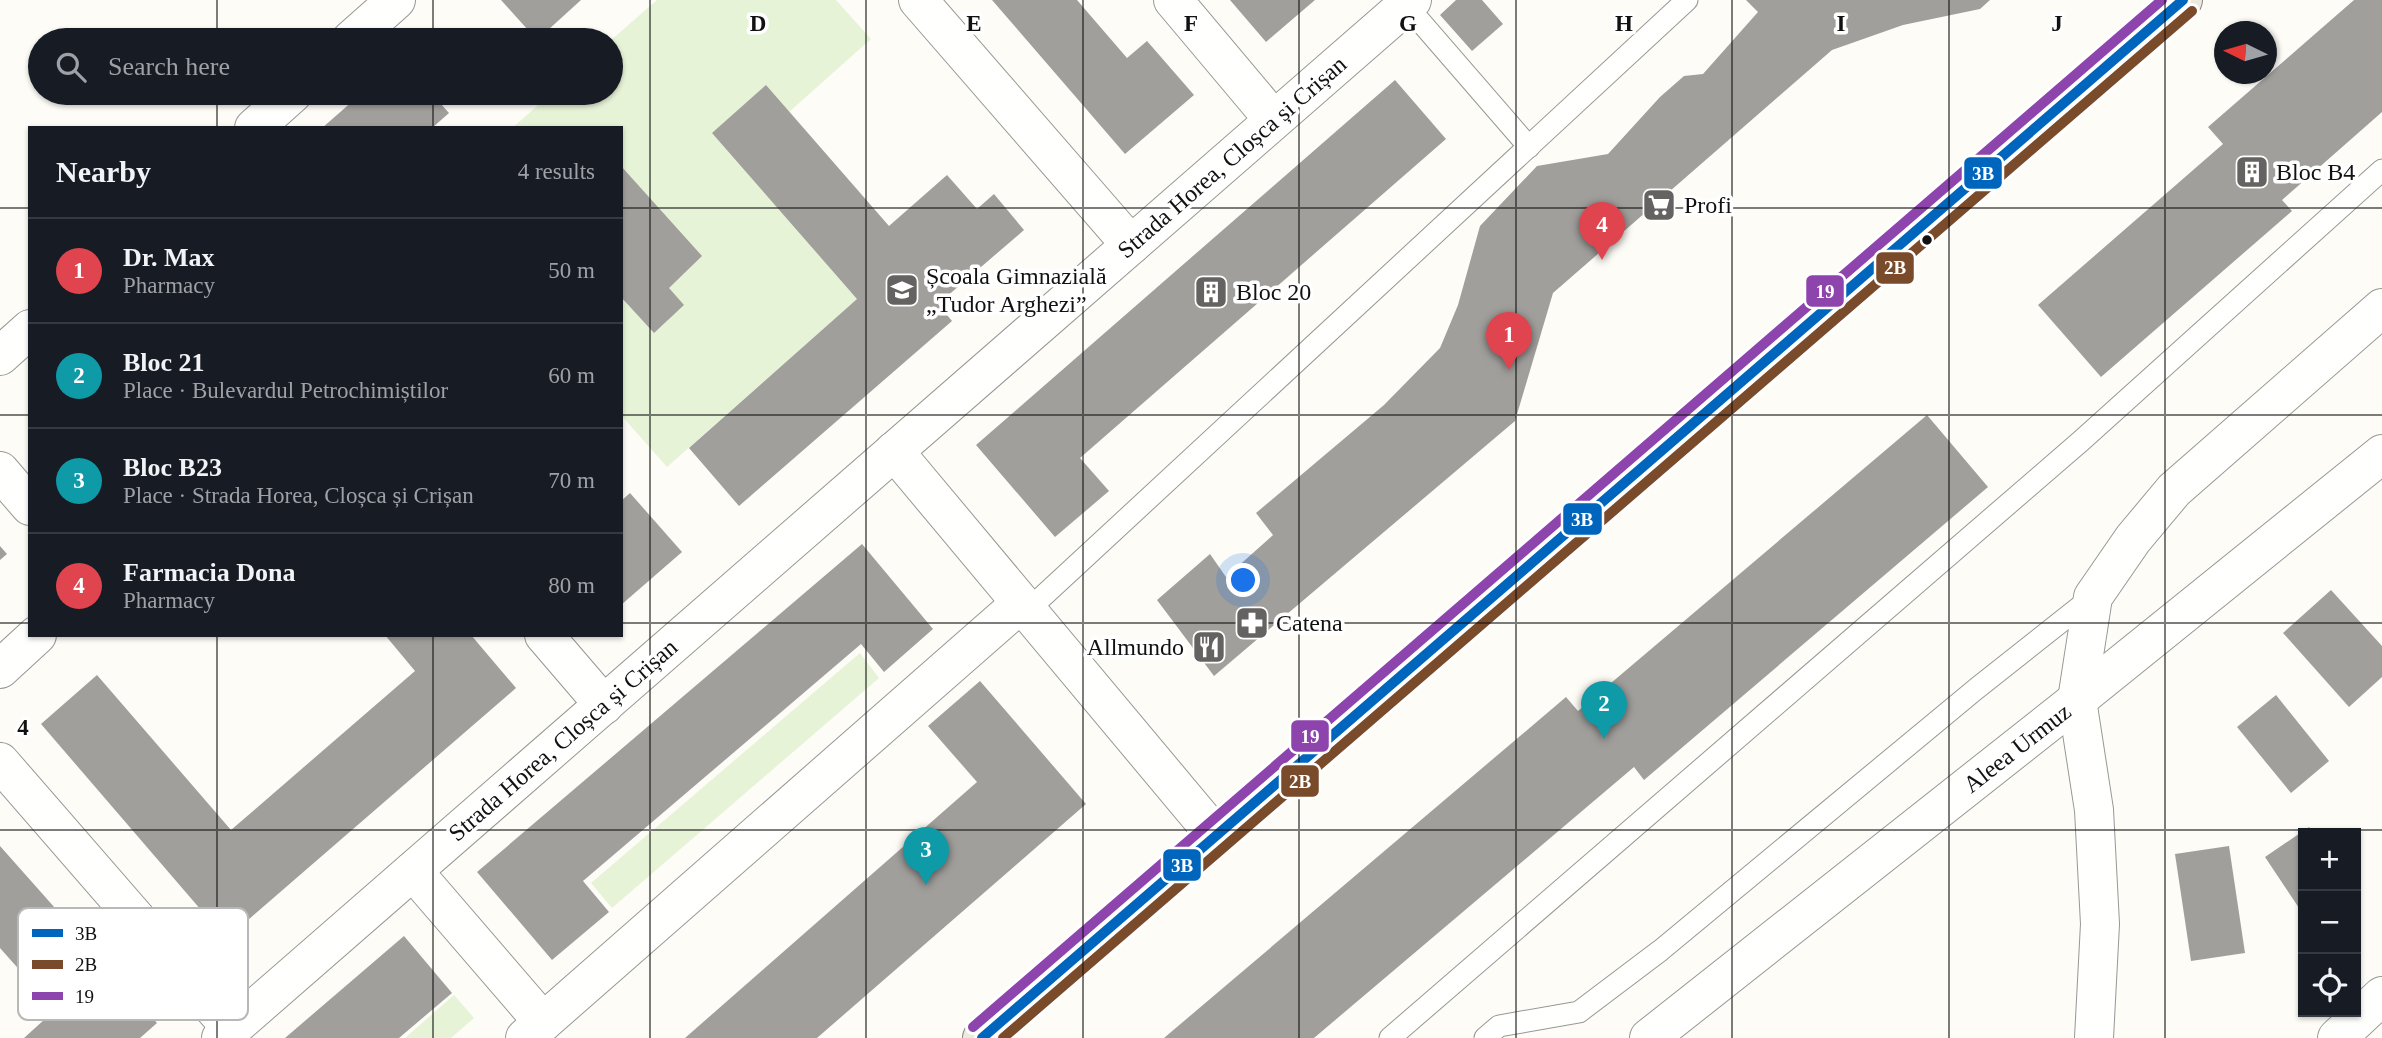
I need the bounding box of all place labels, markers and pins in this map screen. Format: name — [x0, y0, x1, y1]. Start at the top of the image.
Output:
building icon: Bloc B4 — [2233, 153, 2271, 191]
place label: Bloc B4 — [2276, 159, 2355, 185]
supermarket icon: Profi — [1640, 186, 1678, 224]
place label: Profi — [1684, 192, 1732, 218]
pin: 4 — [1579, 202, 1625, 260]
unlabelled marker — [1920, 233, 1934, 247]
place label: Școala Gimnazială „Tudor Arghezi” — [926, 263, 1107, 317]
school or university icon: Școala Gimnazială „Tudor Arghezi” — [883, 271, 921, 309]
building icon: Bloc 20 — [1192, 273, 1230, 311]
place label: Bloc 20 — [1236, 279, 1311, 305]
pin: 1 — [1486, 312, 1532, 370]
pharmacy icon: Catena — [1233, 604, 1271, 642]
place label: Catena — [1276, 610, 1343, 636]
restaurant icon: Allmundo — [1190, 628, 1228, 666]
place label: Allmundo — [1087, 634, 1184, 660]
pin: 2 — [1581, 681, 1627, 739]
pin: 3 — [903, 827, 949, 885]

